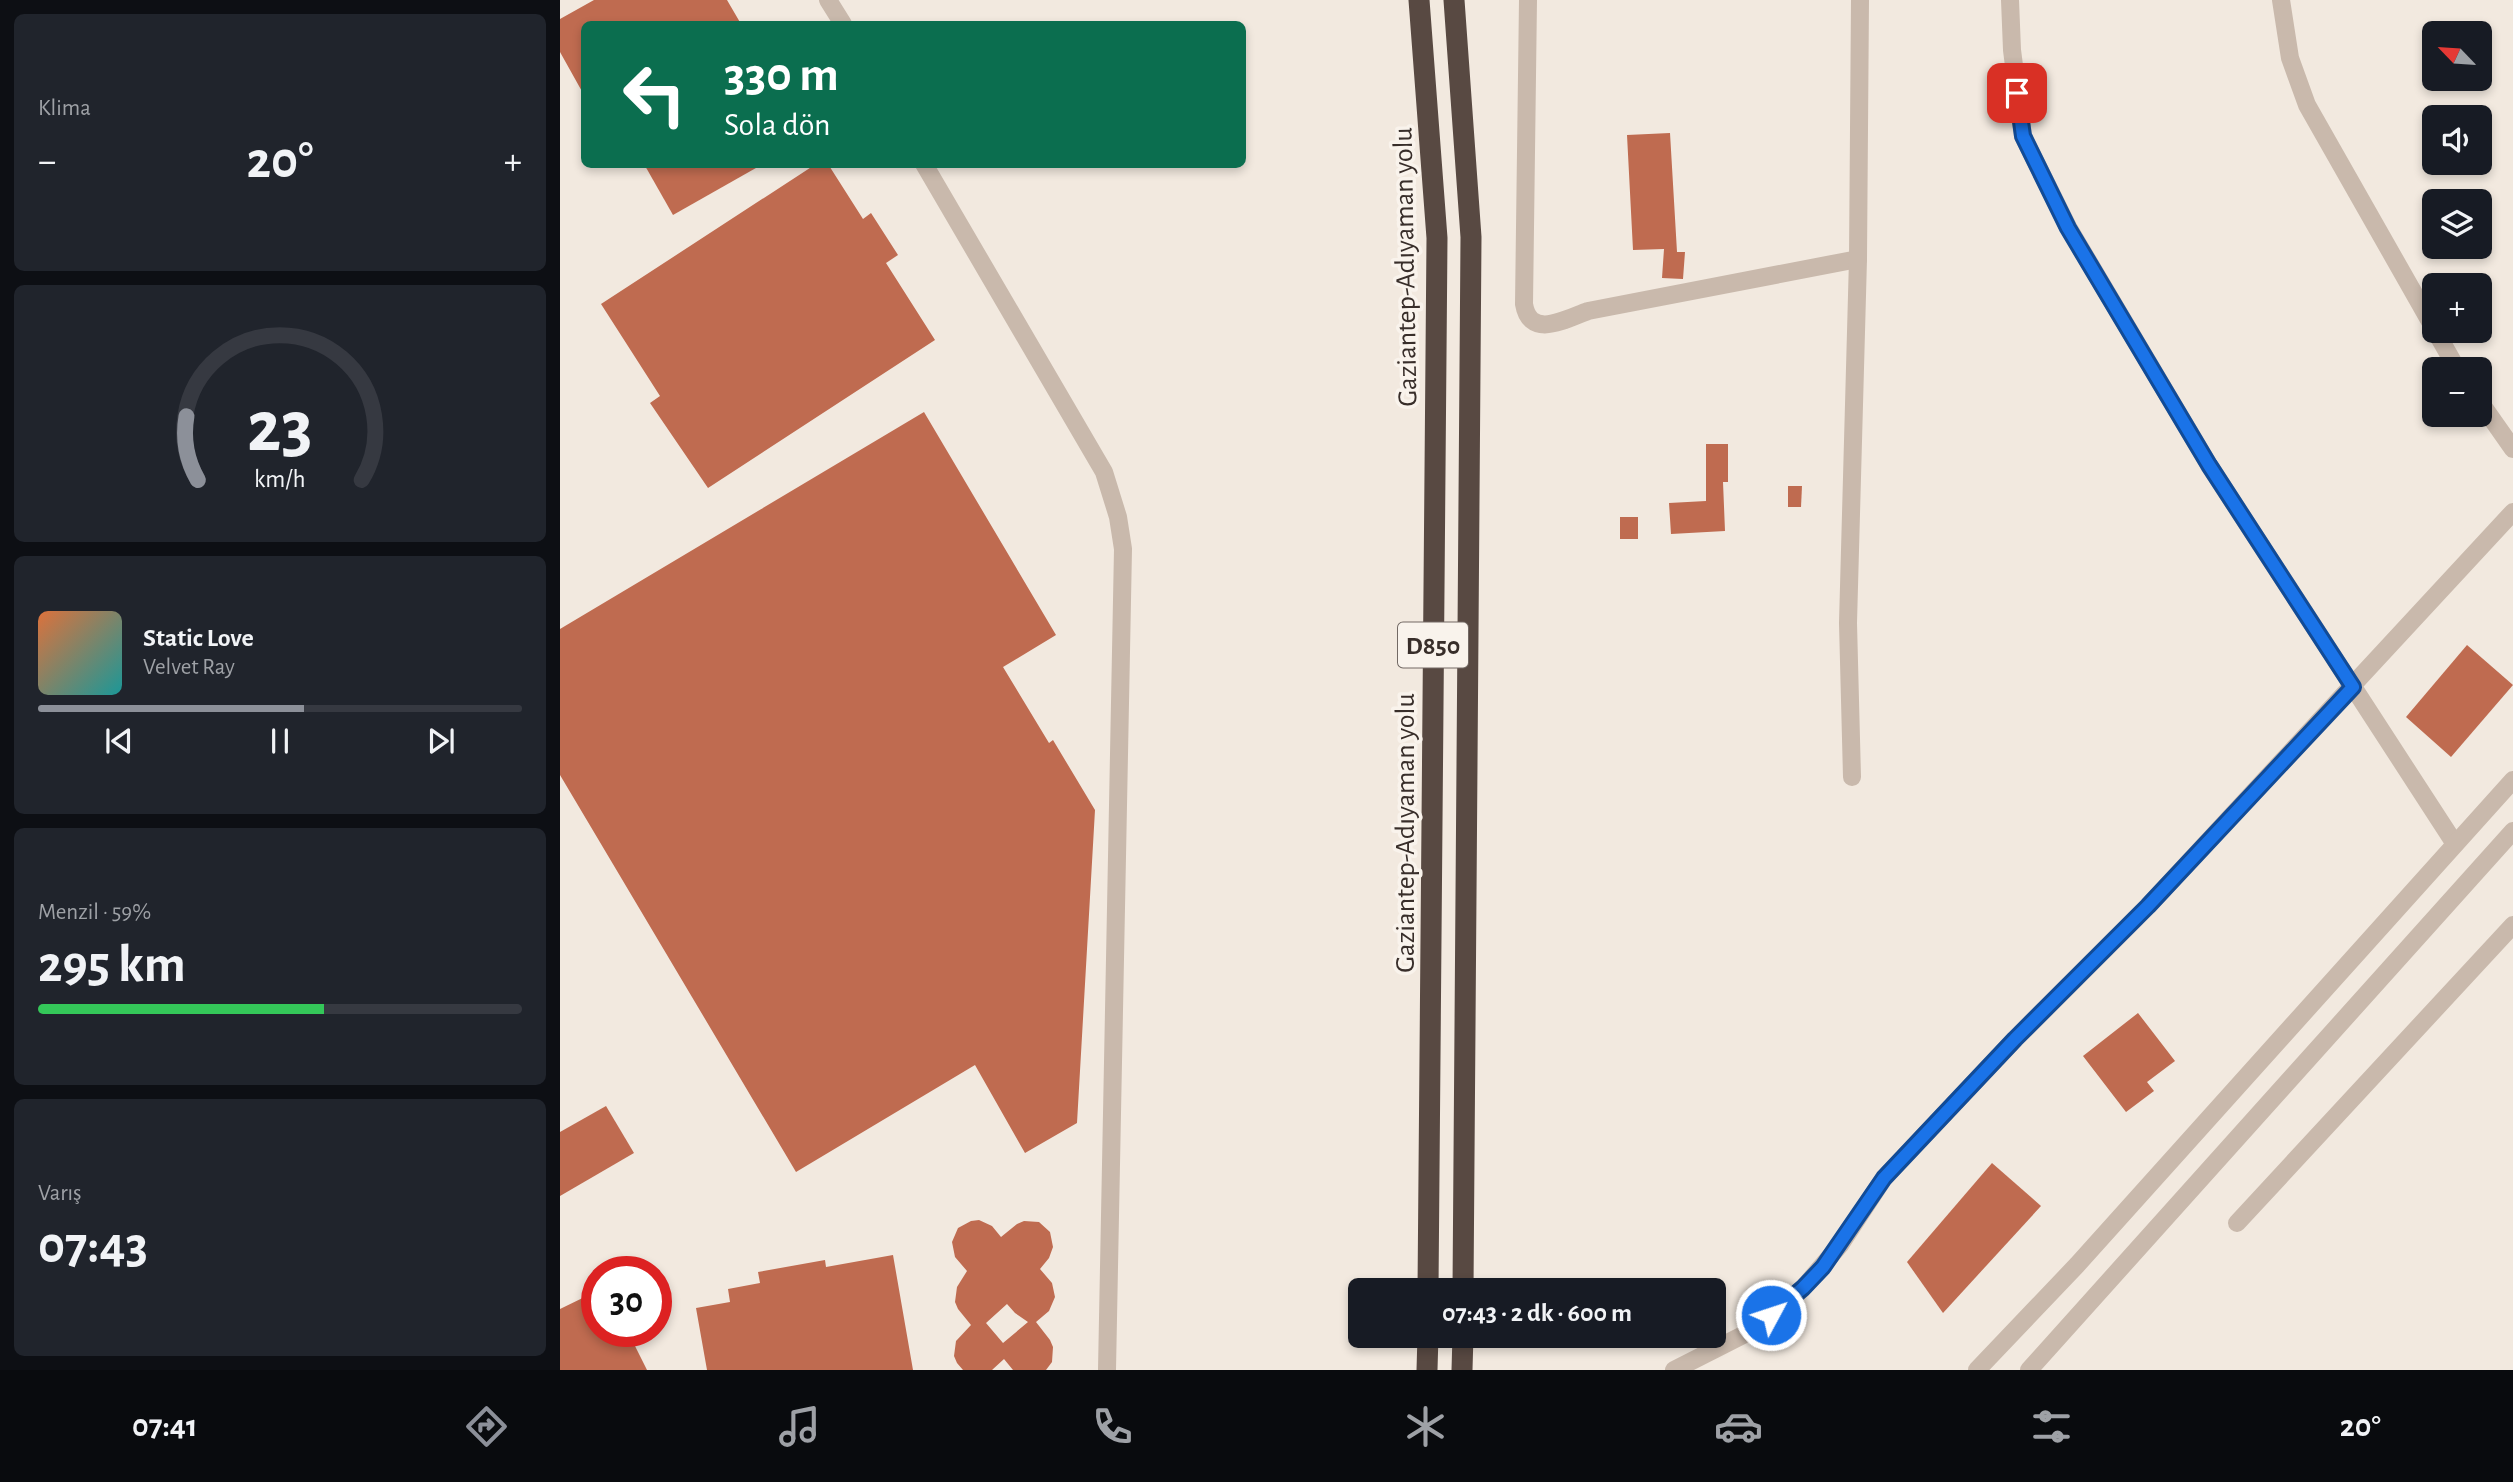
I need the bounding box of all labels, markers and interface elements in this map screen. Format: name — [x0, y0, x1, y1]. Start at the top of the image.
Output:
north arrow — [2422, 21, 2492, 91]
map controls — [2422, 21, 2492, 427]
icon: left — [609, 49, 700, 140]
text: 330 m — [724, 51, 839, 100]
pin — [1987, 63, 2047, 123]
icon: arrive — [1998, 74, 2036, 112]
text: Klima — [38, 97, 91, 120]
button: sound — [2422, 105, 2492, 175]
text: Sola dön — [724, 109, 831, 141]
street label: Gaziantep-Adıyaman yolu — [1390, 127, 1422, 407]
text: 20° — [247, 135, 313, 187]
text: − — [38, 143, 56, 181]
text: + — [504, 143, 522, 181]
button: layers — [2422, 189, 2492, 259]
button: + — [2422, 273, 2492, 343]
button: − — [2422, 357, 2492, 427]
text: 23 — [247, 392, 313, 465]
text: km/h — [254, 467, 306, 492]
road number: D850 — [1398, 622, 1468, 667]
text: Static Love — [143, 625, 254, 651]
text: Velvet Ray — [143, 656, 235, 679]
street label: Gaziantep-Adıyaman yolu — [1392, 693, 1420, 973]
icon: previous — [100, 722, 138, 760]
icon: pause — [261, 722, 299, 760]
icon: next — [422, 722, 460, 760]
text: Menzil · 59% — [38, 901, 151, 924]
text: 295 km — [38, 939, 186, 991]
text: Varış — [38, 1182, 82, 1205]
text: 07:43 — [38, 1220, 148, 1272]
speed limit sign: 30 — [581, 1256, 672, 1347]
position arrow — [1734, 1278, 1808, 1352]
text: 07:43 · 2 dk · 600 m — [1442, 1300, 1632, 1326]
icon: directions — [462, 1402, 511, 1451]
icon: music — [775, 1402, 824, 1451]
icon: phone — [1088, 1402, 1137, 1451]
icon: climate — [1401, 1402, 1450, 1451]
icon: car — [1714, 1402, 1763, 1451]
icon: filters — [2027, 1402, 2076, 1451]
text: 07:41 — [132, 1410, 197, 1442]
text: 20° — [2340, 1410, 2381, 1442]

